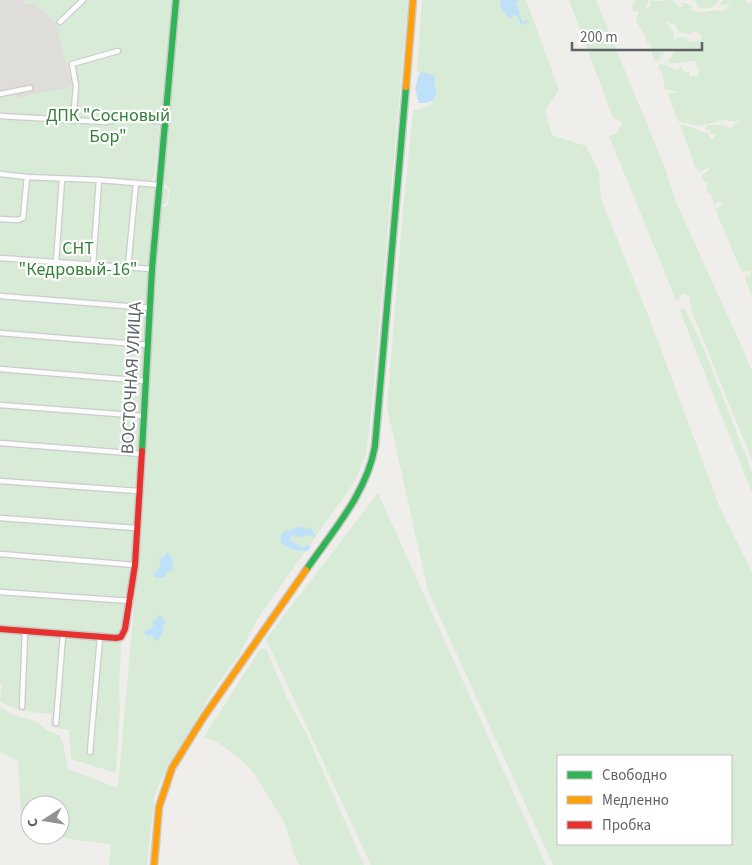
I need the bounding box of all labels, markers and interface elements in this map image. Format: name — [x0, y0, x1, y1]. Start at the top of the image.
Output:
scale bar — [572, 20, 702, 52]
text: 200 m — [580, 27, 618, 48]
park label: ДПК "Сосновый Бор" — [46, 103, 170, 149]
park label: СНТ "Кедровый-16" — [18, 236, 138, 282]
street label: ВОСТОЧНАЯ УЛИЦА — [115, 301, 148, 455]
legend — [557, 755, 732, 845]
text: Свободно — [602, 765, 667, 786]
text: Медленно — [602, 790, 669, 811]
north arrow — [20, 795, 70, 845]
text: Пробка — [602, 815, 651, 836]
text: С — [23, 816, 44, 829]

